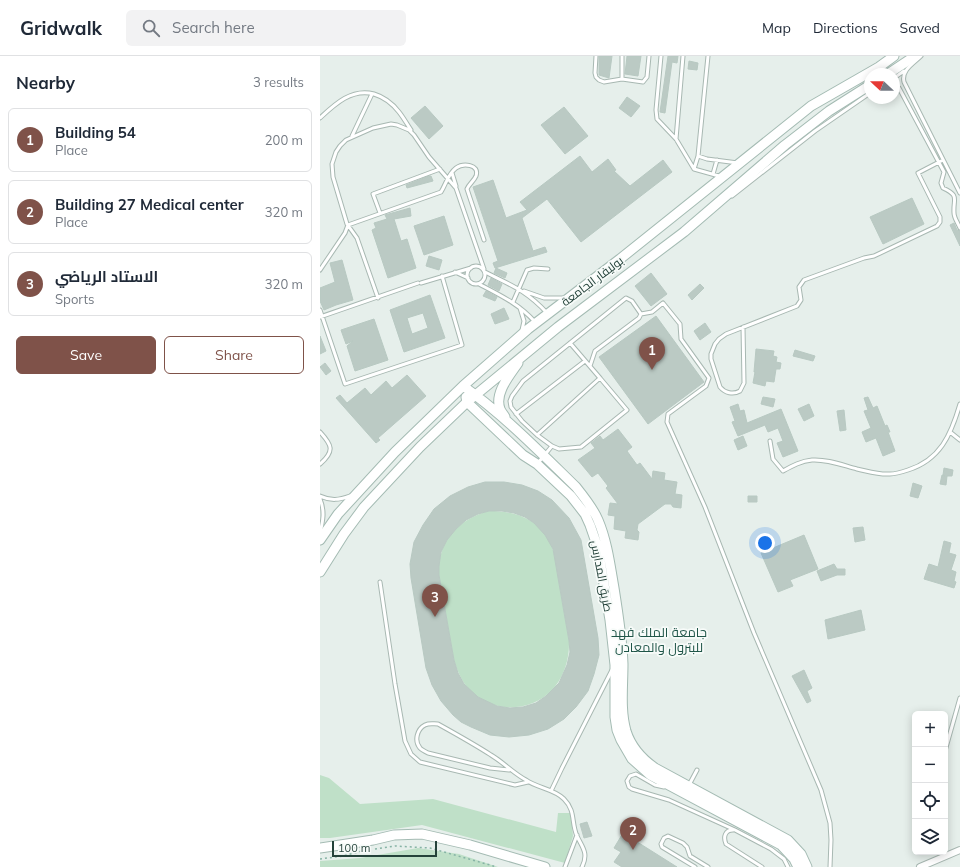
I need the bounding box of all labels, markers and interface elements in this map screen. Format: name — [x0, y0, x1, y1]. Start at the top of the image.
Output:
search box — [126, 10, 406, 46]
text: Gridwalk — [20, 16, 102, 40]
icon: search — [140, 17, 162, 39]
text: Search here — [172, 18, 255, 37]
text: Map — [762, 19, 791, 37]
text: Directions — [813, 19, 878, 37]
text: Saved — [900, 19, 940, 37]
north arrow — [864, 68, 900, 104]
text: Nearby — [16, 72, 75, 93]
text: 3 results — [253, 74, 304, 90]
text: Building 54 — [55, 123, 136, 142]
text: 1 — [26, 132, 34, 148]
text: 200 m — [265, 132, 303, 148]
text: Place — [55, 142, 88, 158]
text: Building 27 Medical center — [55, 195, 244, 214]
text: 2 — [26, 204, 34, 220]
text: 320 m — [265, 204, 303, 220]
text: Place — [55, 214, 88, 230]
street label: بوليفار الجامعة — [558, 253, 626, 309]
text: الاستاد الرياضي — [55, 267, 158, 286]
text: 3 — [26, 276, 34, 292]
text: 320 m — [265, 276, 303, 292]
text: Sports — [55, 291, 94, 307]
button: Save — [16, 336, 156, 374]
button: Share — [164, 336, 304, 374]
pin: 1 — [639, 337, 665, 370]
your location — [755, 533, 775, 553]
street label: طريق المدارس — [588, 539, 616, 613]
pin: 3 — [422, 584, 448, 617]
district label: جامعة الملك فهد للبترول والمعادن — [611, 624, 707, 656]
map controls — [912, 711, 948, 855]
button: + — [912, 711, 948, 747]
button: − — [912, 747, 948, 783]
button: locate — [912, 783, 948, 819]
pin: 2 — [620, 817, 646, 850]
button: layers — [912, 819, 948, 855]
scale bar — [332, 839, 437, 858]
text: 100 m — [338, 841, 370, 855]

